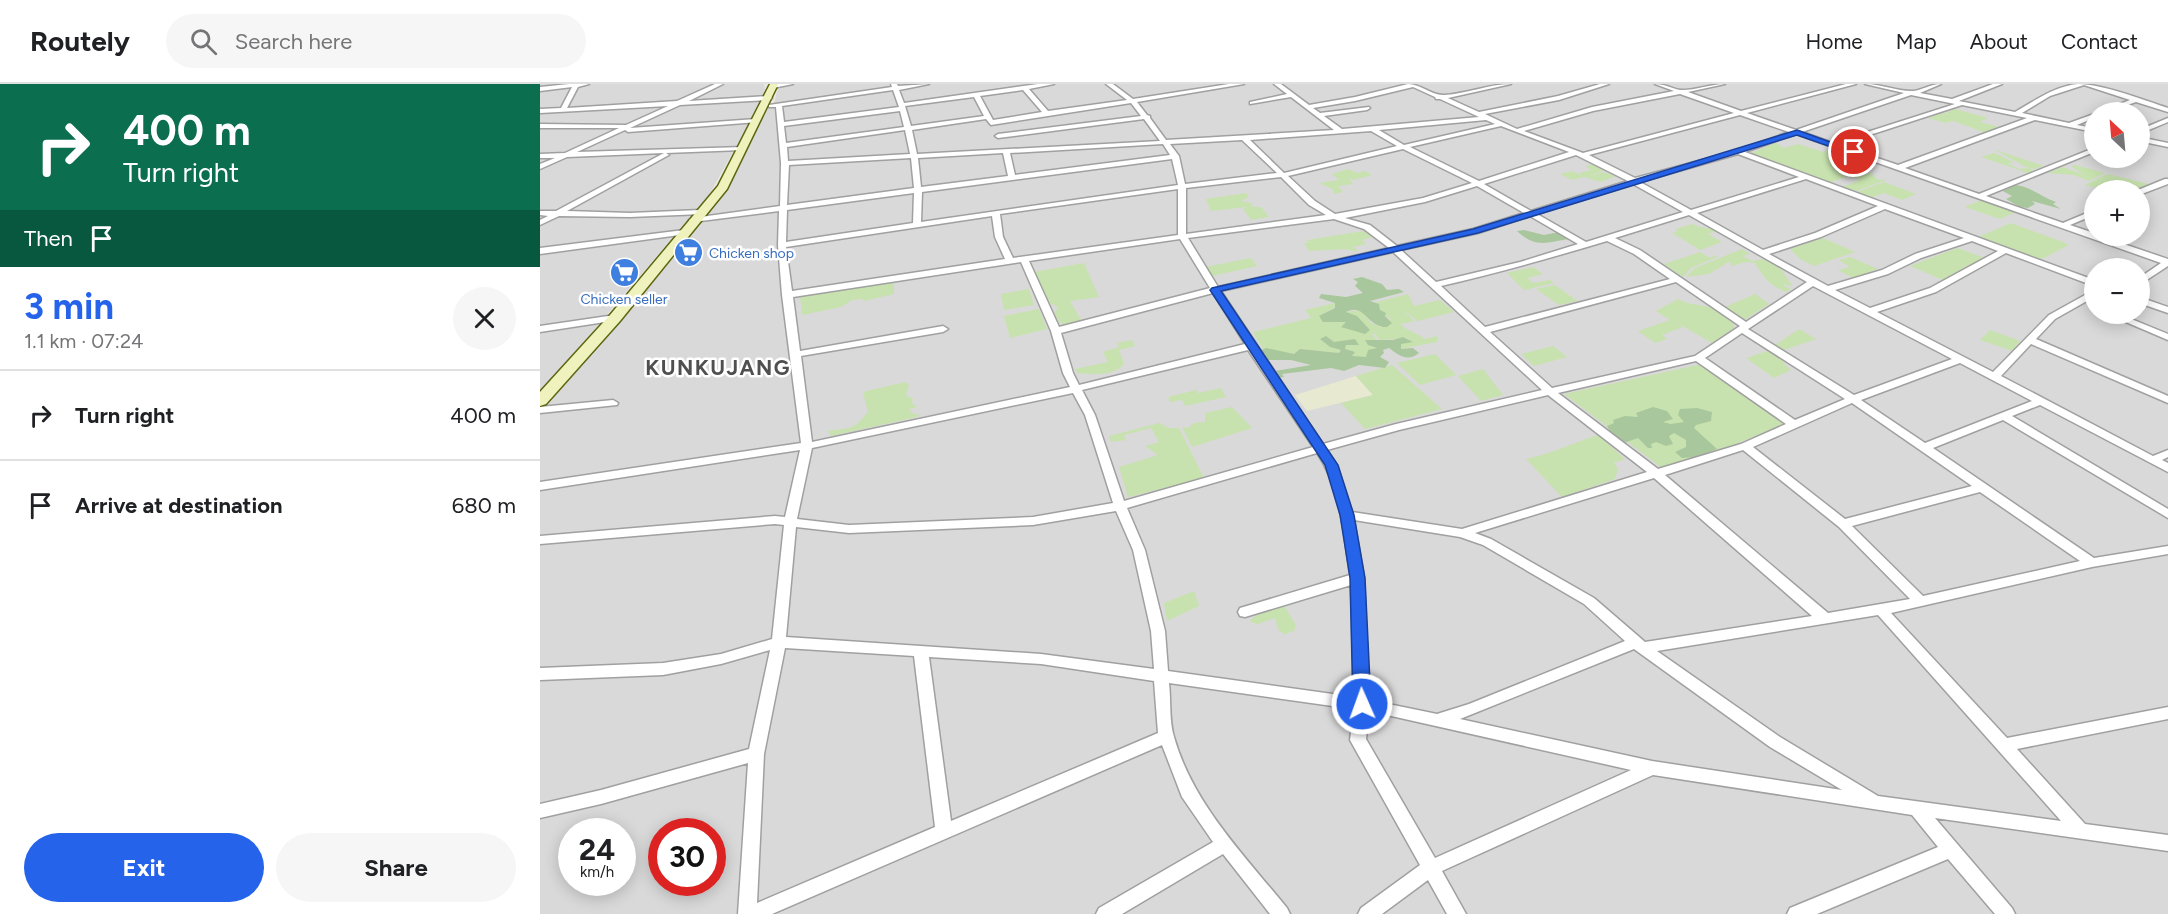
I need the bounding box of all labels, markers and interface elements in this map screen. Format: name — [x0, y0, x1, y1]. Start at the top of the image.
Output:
search box — [166, 14, 586, 68]
text: Routely — [30, 24, 130, 58]
icon: search — [187, 25, 220, 58]
text: Search here — [235, 28, 352, 55]
text: Home — [1806, 29, 1863, 54]
text: Map — [1896, 29, 1937, 54]
text: About — [1970, 29, 2028, 54]
text: Contact — [2061, 29, 2138, 54]
north arrow — [2084, 102, 2150, 168]
map controls — [2084, 102, 2150, 324]
text: 400 m — [123, 105, 251, 156]
icon: right — [24, 108, 102, 186]
pin — [1828, 126, 1879, 177]
icon: arrive — [1837, 135, 1870, 168]
text: Turn right — [123, 156, 239, 189]
button: + — [2084, 180, 2150, 246]
icon: arrive — [85, 222, 118, 255]
text: Then — [24, 225, 73, 252]
supermarket icon: Chicken shop — [672, 237, 704, 269]
place label: Chicken shop — [709, 245, 794, 262]
supermarket icon: Chicken seller — [608, 256, 640, 288]
button: − — [2084, 258, 2150, 324]
text: 3 min — [24, 285, 114, 328]
button: close — [453, 287, 516, 350]
place label: Chicken seller — [581, 291, 668, 308]
text: 1.1 km · 07:24 — [24, 329, 144, 353]
district label: KUNKUJANG — [645, 355, 791, 380]
icon: right — [24, 399, 57, 432]
text: Turn right — [75, 402, 174, 429]
text: 400 m — [450, 402, 516, 429]
icon: arrive — [24, 489, 57, 522]
text: Arrive at destination — [75, 492, 283, 519]
text: 680 m — [452, 492, 516, 519]
position arrow — [1330, 672, 1394, 736]
speed limit sign: 30 — [648, 818, 726, 896]
text: 24 — [579, 831, 615, 868]
button: Exit — [24, 833, 264, 902]
button: Share — [276, 833, 516, 902]
text: km/h — [580, 863, 614, 881]

